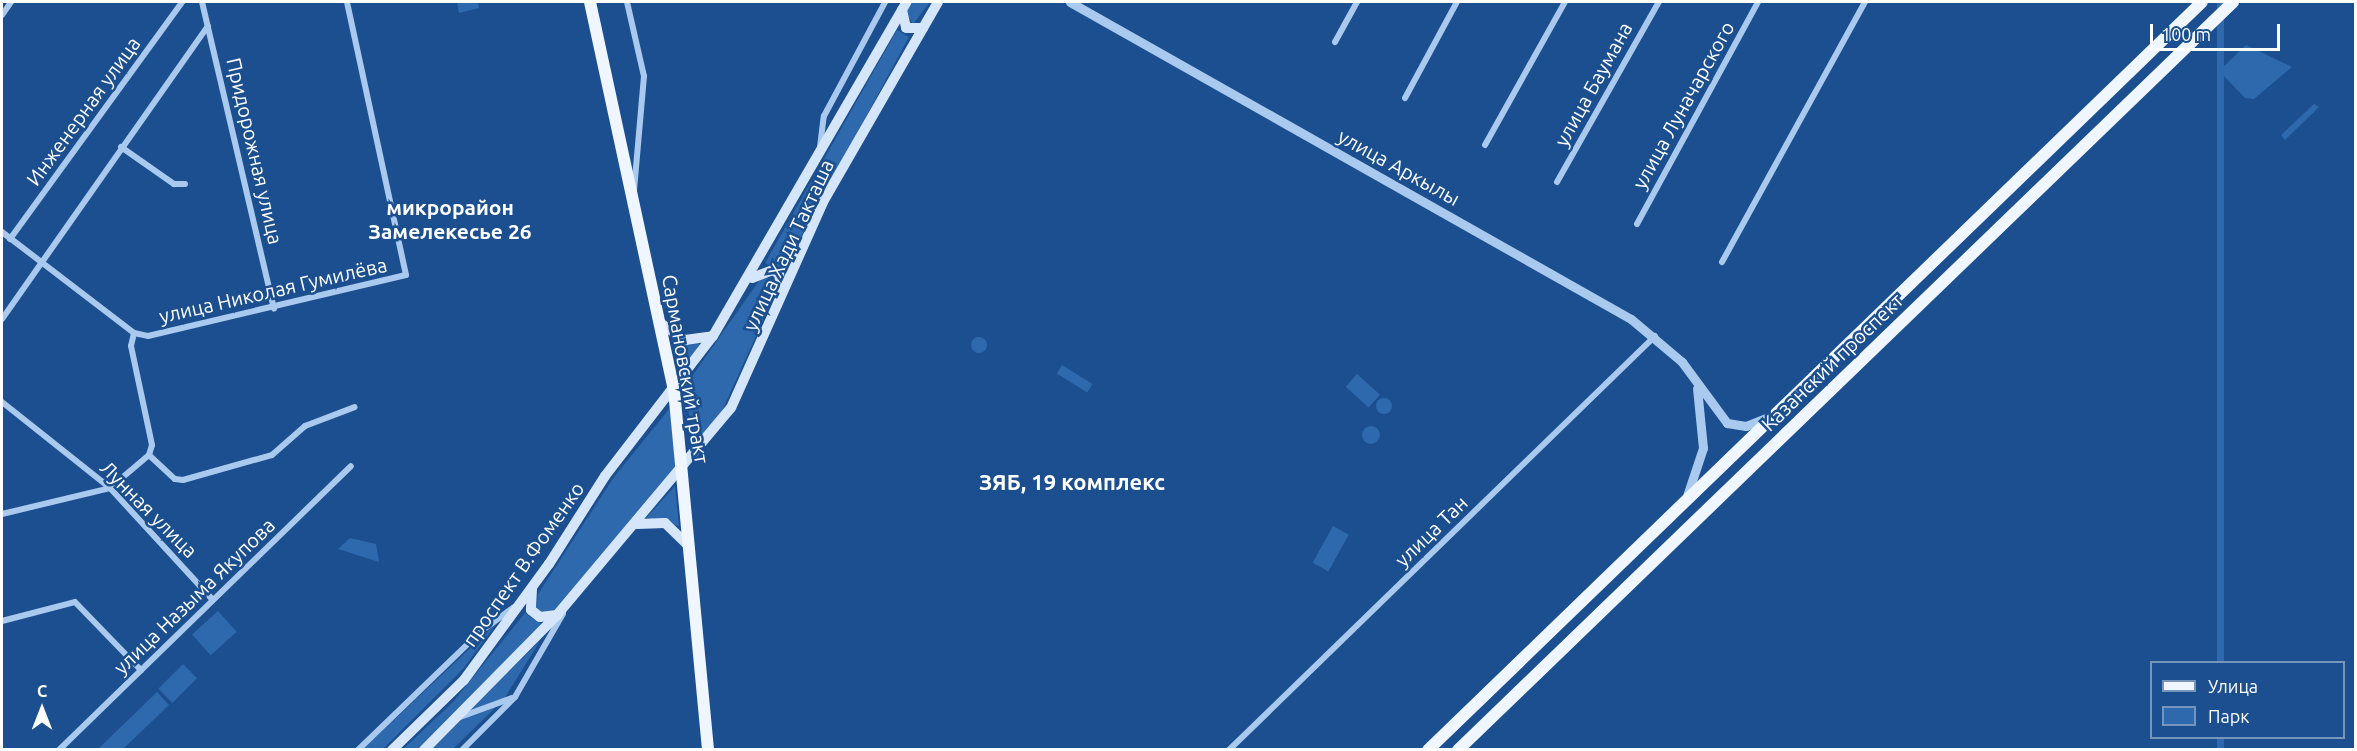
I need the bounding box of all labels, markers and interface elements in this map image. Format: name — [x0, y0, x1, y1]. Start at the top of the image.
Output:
scale bar — [2153, 12, 2284, 50]
street label: улица Луначарского — [1627, 17, 1739, 193]
street label: улица Баумана — [1549, 18, 1637, 150]
text: 100 m — [2161, 24, 2211, 44]
street label: Инженерная улица — [21, 32, 145, 190]
street label: Придорожная улица — [222, 55, 288, 247]
street label: улица Аркылы — [1334, 124, 1464, 210]
street label: улица Хади Такташа — [738, 155, 838, 335]
district label: микрорайон Замелекесье 26 — [368, 194, 532, 244]
street label: улица Николая Гумилёва — [157, 252, 389, 328]
street label: Сармановский тракт — [658, 273, 714, 465]
street label: Казанский проспект — [1756, 288, 1908, 436]
street label: Лунная улица — [96, 456, 202, 562]
district label: ЗЯБ, 19 комплекс — [979, 469, 1165, 495]
street label: проспект В.Фоменко — [457, 477, 589, 651]
street label: улица Тан — [1390, 491, 1472, 571]
street label: улица Назыма Якупова — [109, 513, 279, 679]
legend — [2150, 661, 2345, 739]
text: Улица — [2208, 676, 2258, 696]
north arrow — [12, 679, 72, 739]
text: С — [37, 682, 47, 700]
text: Парк — [2208, 706, 2249, 726]

